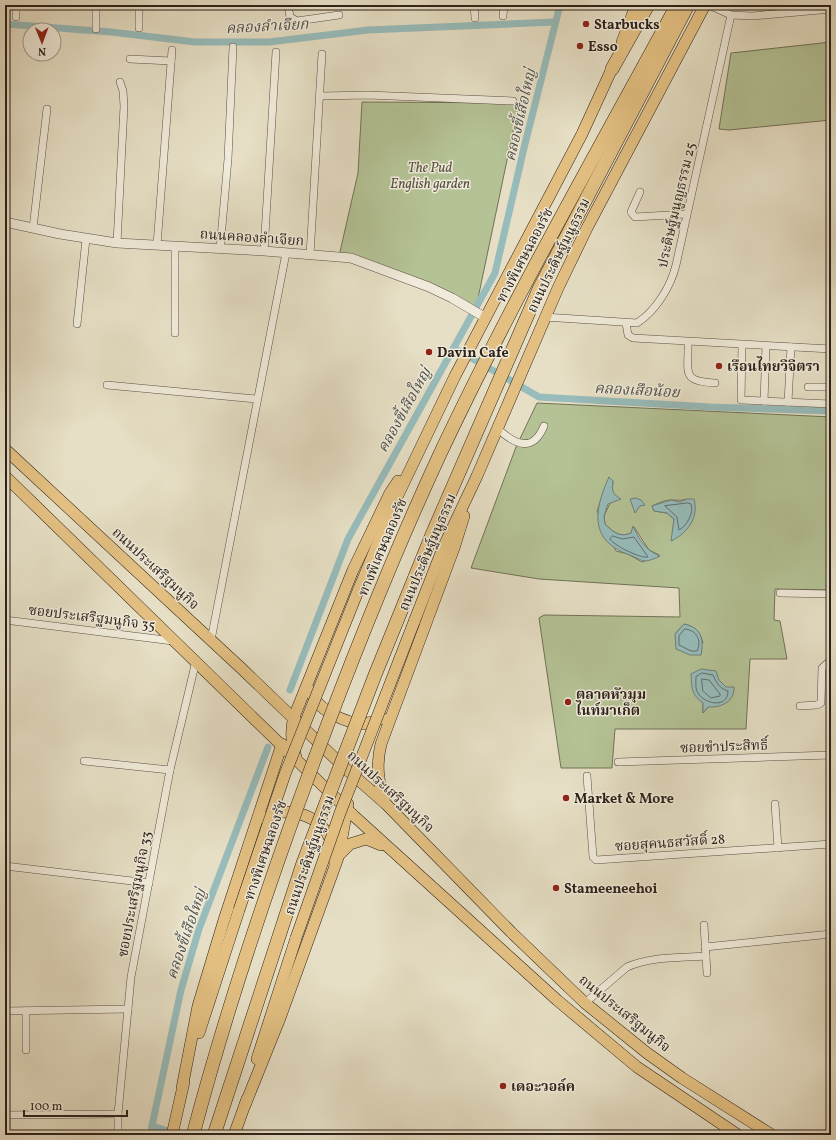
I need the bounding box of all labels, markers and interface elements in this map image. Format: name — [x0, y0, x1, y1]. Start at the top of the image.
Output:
water label: คลองลำเจียก — [225, 15, 310, 40]
place label: Starbucks — [594, 16, 660, 35]
marker: Starbucks — [581, 19, 591, 29]
north arrow — [22, 22, 62, 62]
place label: Esso — [588, 38, 618, 57]
marker: Esso — [575, 41, 585, 51]
text: N — [38, 43, 46, 58]
water label: คลองขี้เสือใหญ่ — [499, 65, 543, 164]
street label: ประดิษฐ์มนูญธรรม 25 — [653, 141, 701, 270]
park label: The Pud English garden — [390, 159, 470, 194]
street label: ถนนประดิษฐ์มนูธรรม — [522, 195, 595, 316]
street label: ทางพิเศษฉลองรัช — [492, 205, 558, 306]
street label: ถนนคลองลำเจียก — [199, 225, 305, 252]
place label: Davin Cafe — [437, 344, 509, 363]
marker: Davin Cafe — [424, 347, 434, 357]
place label: เรือนไทยวิจิตรา — [727, 356, 820, 377]
marker: เรือนไทยวิจิตรา — [714, 361, 724, 371]
water label: คลองขี้เสือใหญ่ — [372, 362, 438, 457]
water label: คลองเสือน้อย — [594, 379, 681, 404]
street label: ถนนประดิษฐ์มนูธรรม — [394, 491, 462, 614]
street label: ทางพิเศษฉลองรัช — [354, 496, 413, 599]
street label: ถนนประเสริฐมนูกิจ — [107, 524, 203, 615]
street label: ซอยประเสริฐมนูกิจ 35 — [27, 601, 156, 636]
place label: ตลาดหัวมุม ไนท์มาเก็ต — [575, 686, 646, 721]
marker: ตลาดหัวมุม ไนท์มาเก็ต — [563, 697, 573, 707]
street label: ซอยขำประสิทธิ์ — [680, 735, 770, 759]
street label: ถนนประเสริฐมนูกิจ — [342, 747, 438, 838]
place label: Market & More — [574, 790, 674, 809]
street label: ถนนประดิษฐ์มนูธรรม — [280, 793, 340, 918]
marker: Market & More — [561, 793, 571, 803]
street label: ทางพิเศษฉลองรัช — [240, 798, 292, 903]
street label: ซอยสุคนธสวัสดิ์ 28 — [614, 828, 726, 857]
street label: ซอยประเสริฐมนูกิจ 33 — [114, 830, 157, 959]
place label: Stameeneehoi — [564, 880, 658, 899]
marker: Stameeneehoi — [551, 883, 561, 893]
water label: คลองขี้เสือใหญ่ — [160, 884, 213, 982]
street label: ถนนประเสริฐมนูกิจ — [574, 971, 674, 1057]
place label: เดอะวอล์ค — [511, 1077, 575, 1097]
marker: เดอะวอล์ค — [498, 1081, 508, 1091]
scale bar — [24, 1092, 127, 1118]
text: 100 m — [30, 1099, 63, 1115]

